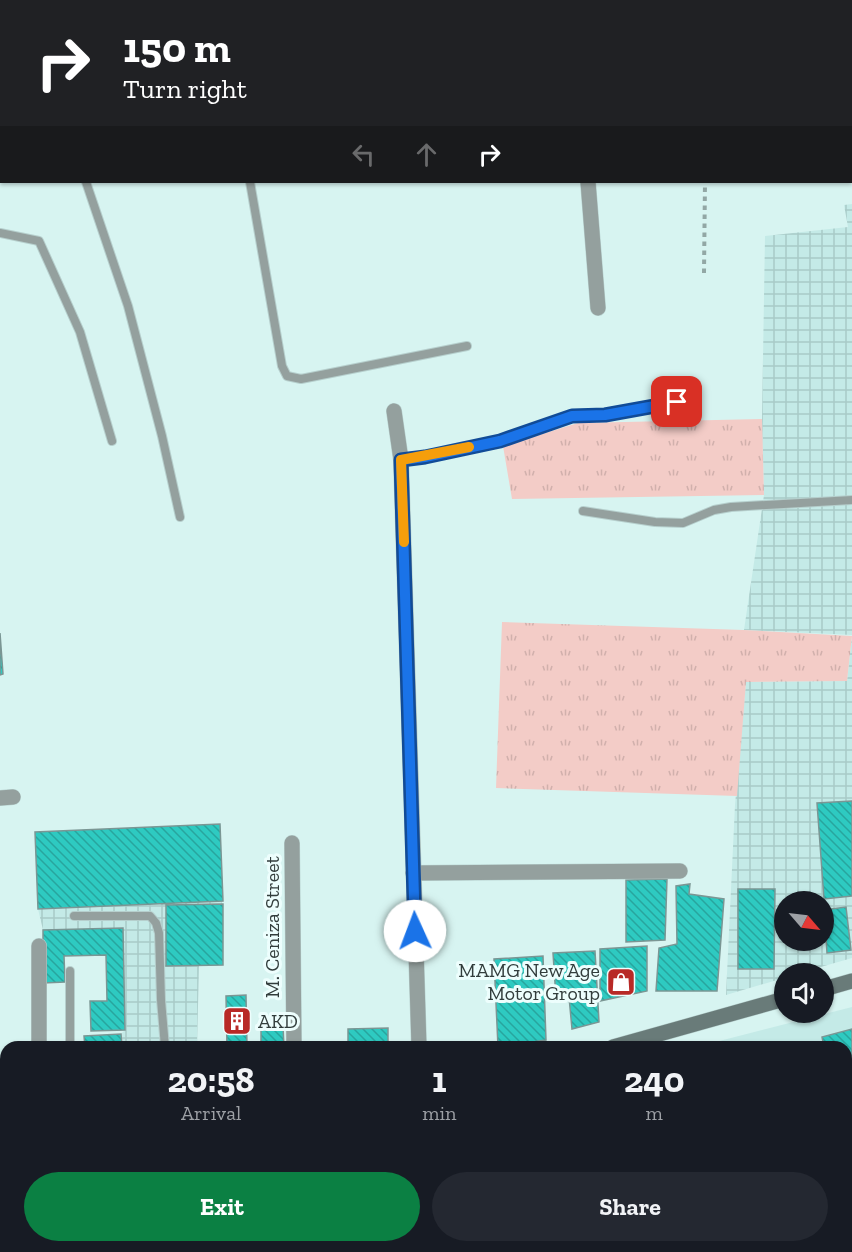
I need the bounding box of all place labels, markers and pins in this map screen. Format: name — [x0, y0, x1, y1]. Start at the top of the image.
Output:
pin — [651, 376, 702, 427]
place label: MAMG New Age Motor Group — [458, 958, 600, 1005]
shop icon: MAMG New Age Motor Group — [605, 966, 637, 998]
building icon: AKD — [221, 1005, 253, 1037]
place label: AKD — [258, 1009, 298, 1033]

